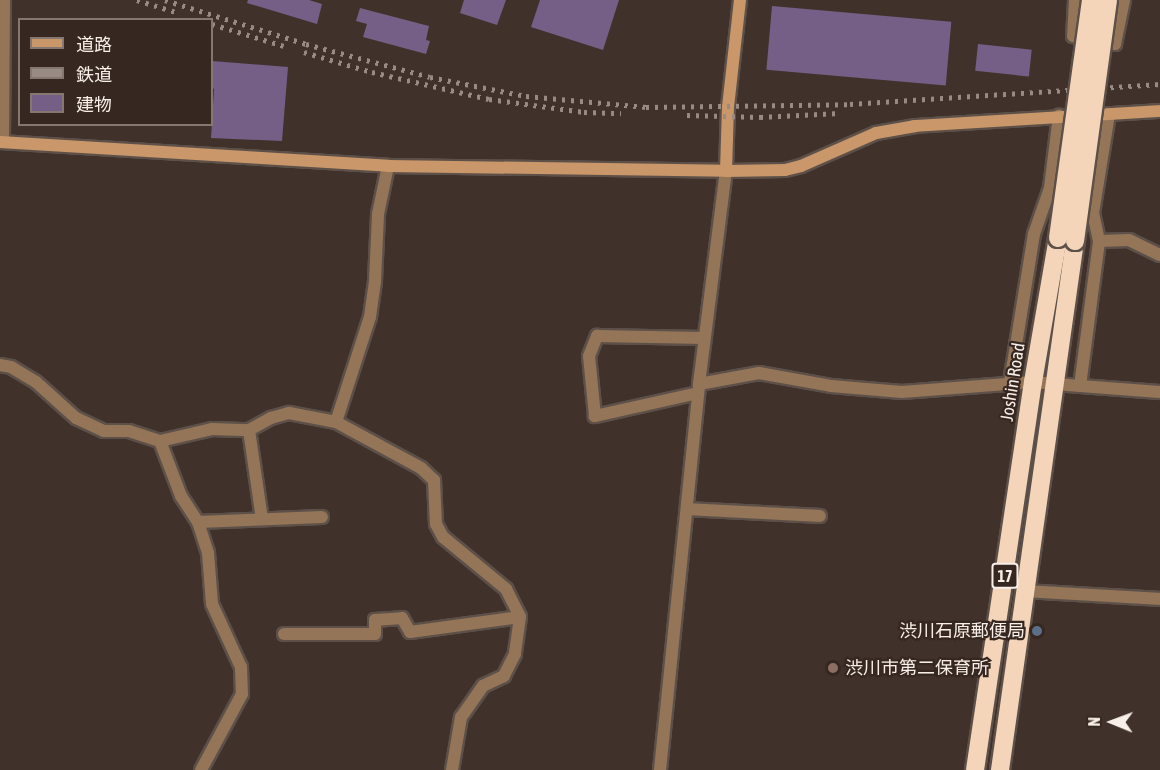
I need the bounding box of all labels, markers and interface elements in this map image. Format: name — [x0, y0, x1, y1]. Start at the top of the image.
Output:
legend — [18, 18, 213, 126]
text: 道路 — [76, 34, 112, 55]
text: 鉄道 — [76, 64, 112, 85]
text: 建物 — [76, 94, 112, 115]
street label: Joshin Road — [996, 341, 1030, 423]
road number: 17 — [990, 563, 1020, 589]
place label: 渋川石原郵便局 — [899, 620, 1025, 642]
marker: 渋川石原郵便局 — [1030, 624, 1044, 638]
place label: 渋川市第二保育所 — [845, 657, 989, 679]
marker: 渋川市第二保育所 — [826, 661, 840, 675]
north arrow — [1082, 692, 1142, 752]
text: N — [1085, 717, 1103, 727]

